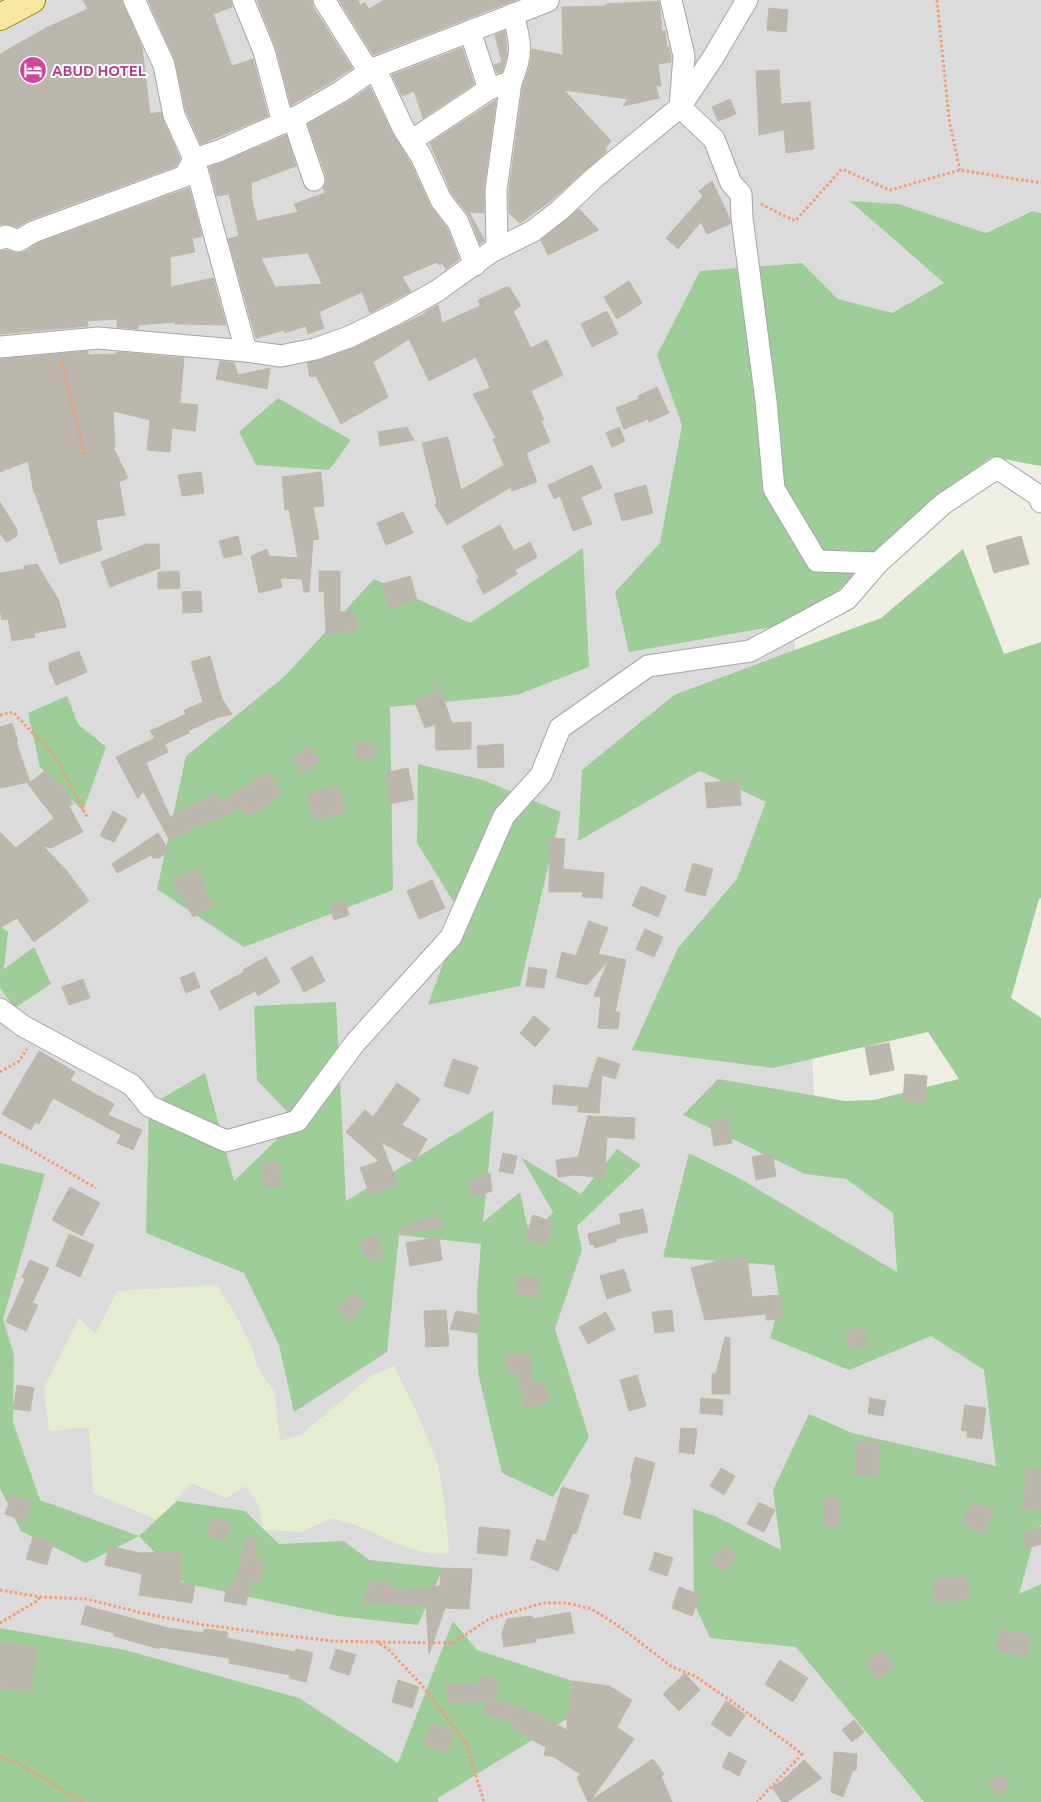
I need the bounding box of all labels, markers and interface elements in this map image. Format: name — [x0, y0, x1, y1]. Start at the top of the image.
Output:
hotel icon: ABUD HOTEL — [18, 55, 48, 85]
place label: ABUD HOTEL — [52, 62, 146, 79]

